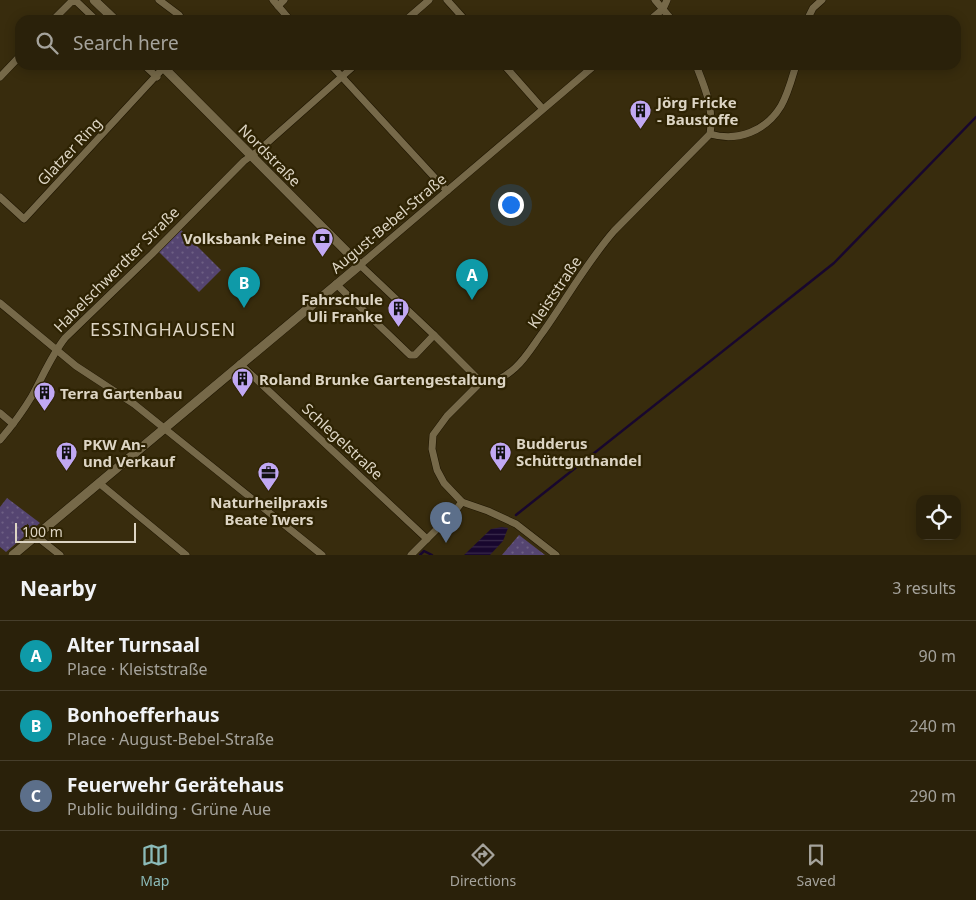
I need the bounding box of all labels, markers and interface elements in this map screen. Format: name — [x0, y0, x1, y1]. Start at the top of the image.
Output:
search box — [15, 15, 961, 70]
icon: search — [33, 29, 61, 57]
text: Search here — [73, 30, 179, 56]
place label: Jörg Fricke - Baustoffe — [655, 92, 738, 129]
building icon: Jörg Fricke - Baustoffe — [629, 99, 653, 130]
street label: Glatzer Ring — [32, 113, 106, 189]
street label: Nordstraße — [234, 119, 306, 191]
street label: August-Bebel-Straße — [326, 169, 450, 277]
your location — [498, 192, 524, 218]
street label: Habelschwerdter Straße — [49, 202, 183, 336]
bank icon: Volksbank Peine — [310, 226, 334, 257]
place label: Volksbank Peine — [183, 228, 306, 248]
street label: Kleiststraße — [523, 252, 585, 332]
pin: A — [456, 259, 488, 300]
pin: B — [228, 267, 260, 308]
place label: Fahrschule Uli Franke — [301, 289, 383, 326]
building icon: Fahrschule Uli Franke — [387, 296, 411, 327]
district label: ESSINGHAUSEN — [90, 317, 236, 341]
building icon: Roland Brunke Gartengestaltung — [231, 367, 255, 398]
place label: Roland Brunke Gartengestaltung — [259, 369, 506, 389]
building icon: Terra Gartenbau — [32, 381, 56, 412]
place label: Terra Gartenbau — [60, 383, 183, 403]
street label: Schlegelstraße — [298, 398, 388, 484]
place label: Budderus Schüttguthandel — [516, 433, 642, 470]
place label: PKW An- und Verkauf — [83, 434, 176, 471]
building icon: Budderus Schüttguthandel — [488, 440, 512, 471]
building icon: PKW An- und Verkauf — [55, 441, 79, 472]
office icon: Naturheilpraxis Beate Iwers — [257, 461, 281, 492]
place label: Naturheilpraxis Beate Iwers — [210, 492, 328, 529]
map controls — [916, 495, 961, 540]
button: locate — [916, 495, 961, 540]
pin: C — [430, 502, 462, 543]
scale bar — [15, 520, 136, 543]
text: 100 m — [22, 522, 63, 541]
text: Nearby — [20, 574, 96, 602]
text: 3 results — [892, 577, 956, 599]
text: Alter Turnsaal — [67, 632, 200, 658]
text: A — [30, 645, 42, 667]
text: 90 m — [919, 645, 956, 667]
text: Place · Kleiststraße — [67, 658, 208, 680]
text: Bonhoefferhaus — [67, 702, 220, 728]
text: B — [31, 715, 41, 737]
text: 240 m — [909, 715, 956, 737]
text: Place · August-Bebel-Straße — [67, 728, 274, 750]
text: Feuerwehr Gerätehaus — [67, 772, 284, 798]
text: C — [31, 785, 41, 807]
text: 290 m — [909, 785, 956, 807]
text: Public building · Grüne Aue — [67, 798, 271, 820]
tab: Map — [140, 841, 169, 890]
tab: Directions — [450, 841, 516, 890]
tab: Saved — [797, 841, 836, 890]

